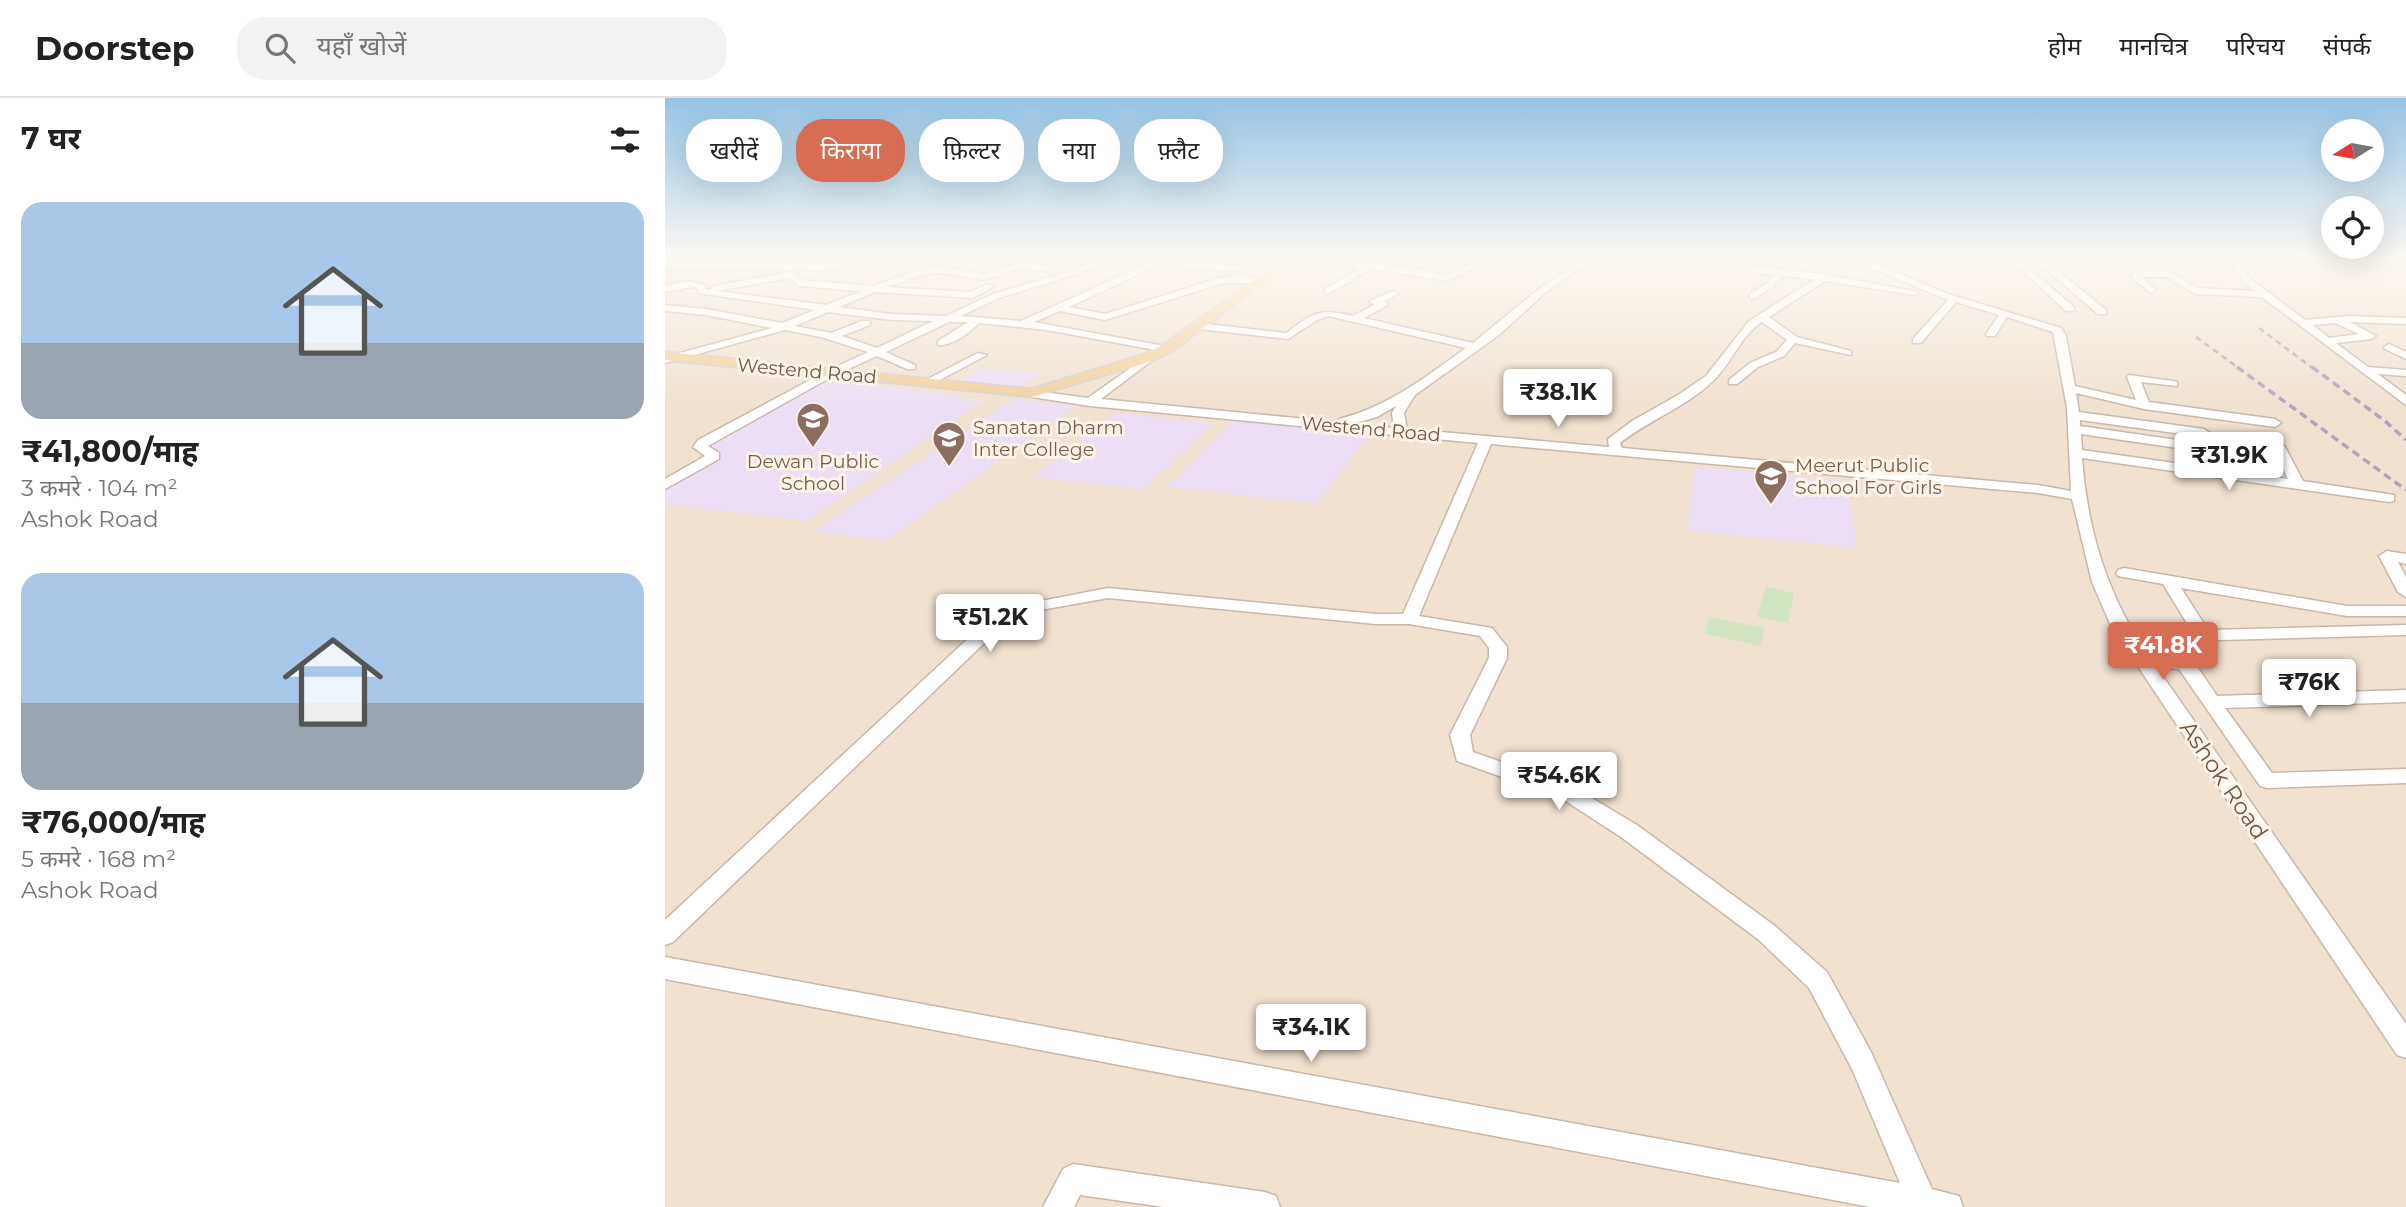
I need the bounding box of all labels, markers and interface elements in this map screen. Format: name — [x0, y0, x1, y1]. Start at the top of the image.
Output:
search box — [237, 17, 727, 80]
text: Doorstep — [35, 28, 195, 68]
icon: search — [261, 29, 299, 67]
text: यहाँ खोजें — [317, 30, 406, 62]
text: होम — [2048, 32, 2081, 61]
text: मानचित्र — [2119, 32, 2188, 61]
text: परिचय — [2226, 32, 2285, 61]
text: संपर्क — [2323, 32, 2371, 61]
chip: खरीदें — [686, 119, 782, 182]
chip: किराया — [796, 119, 905, 182]
chip: फ़िल्टर — [919, 119, 1024, 182]
chip: नया — [1038, 119, 1120, 182]
chip: फ़्लैट — [1134, 119, 1223, 182]
north arrow — [2321, 119, 2383, 182]
map controls — [2321, 119, 2384, 259]
text: 7 घर — [21, 120, 81, 157]
icon: filters — [606, 121, 644, 159]
button: locate — [2321, 196, 2384, 259]
icon: home — [270, 248, 396, 374]
street label: Westend Road — [736, 353, 878, 389]
pin: ₹38.1K — [1501, 370, 1615, 429]
text: ₹38.1K — [1519, 378, 1597, 406]
school or university icon: Dewan Public School — [794, 400, 832, 449]
street label: Westend Road — [1300, 411, 1442, 447]
place label: Sanatan Dharm Inter College — [973, 416, 1124, 461]
school or university icon: Sanatan Dharm Inter College — [930, 419, 968, 468]
pin: ₹31.9K — [2172, 432, 2286, 492]
text: ₹41,800/माह — [21, 433, 198, 470]
text: ₹31.9K — [2191, 441, 2267, 469]
place label: Dewan Public School — [747, 450, 879, 495]
place label: Meerut Public School For Girls — [1795, 454, 1942, 499]
school or university icon: Meerut Public School For Girls — [1752, 457, 1790, 506]
text: 3 कमरे · 104 m² — [21, 474, 178, 502]
text: Ashok Road — [21, 505, 159, 533]
pin: ₹51.2K — [933, 594, 1047, 654]
text: ₹51.2K — [952, 603, 1028, 631]
icon: home — [270, 619, 396, 745]
pin: ₹41.8K — [2106, 622, 2220, 682]
text: ₹41.8K — [2124, 631, 2202, 659]
pin: ₹76K — [2268, 660, 2350, 719]
text: ₹76K — [2278, 668, 2340, 696]
street label: Ashok Road — [2174, 715, 2274, 845]
pin: ₹54.6K — [1502, 752, 1616, 812]
text: ₹54.6K — [1517, 761, 1601, 789]
text: ₹76,000/माह — [21, 804, 205, 841]
text: 5 कमरे · 168 m² — [21, 845, 176, 873]
text: Ashok Road — [21, 876, 159, 904]
pin: ₹34.1K — [1254, 1004, 1368, 1064]
text: ₹34.1K — [1272, 1013, 1350, 1041]

